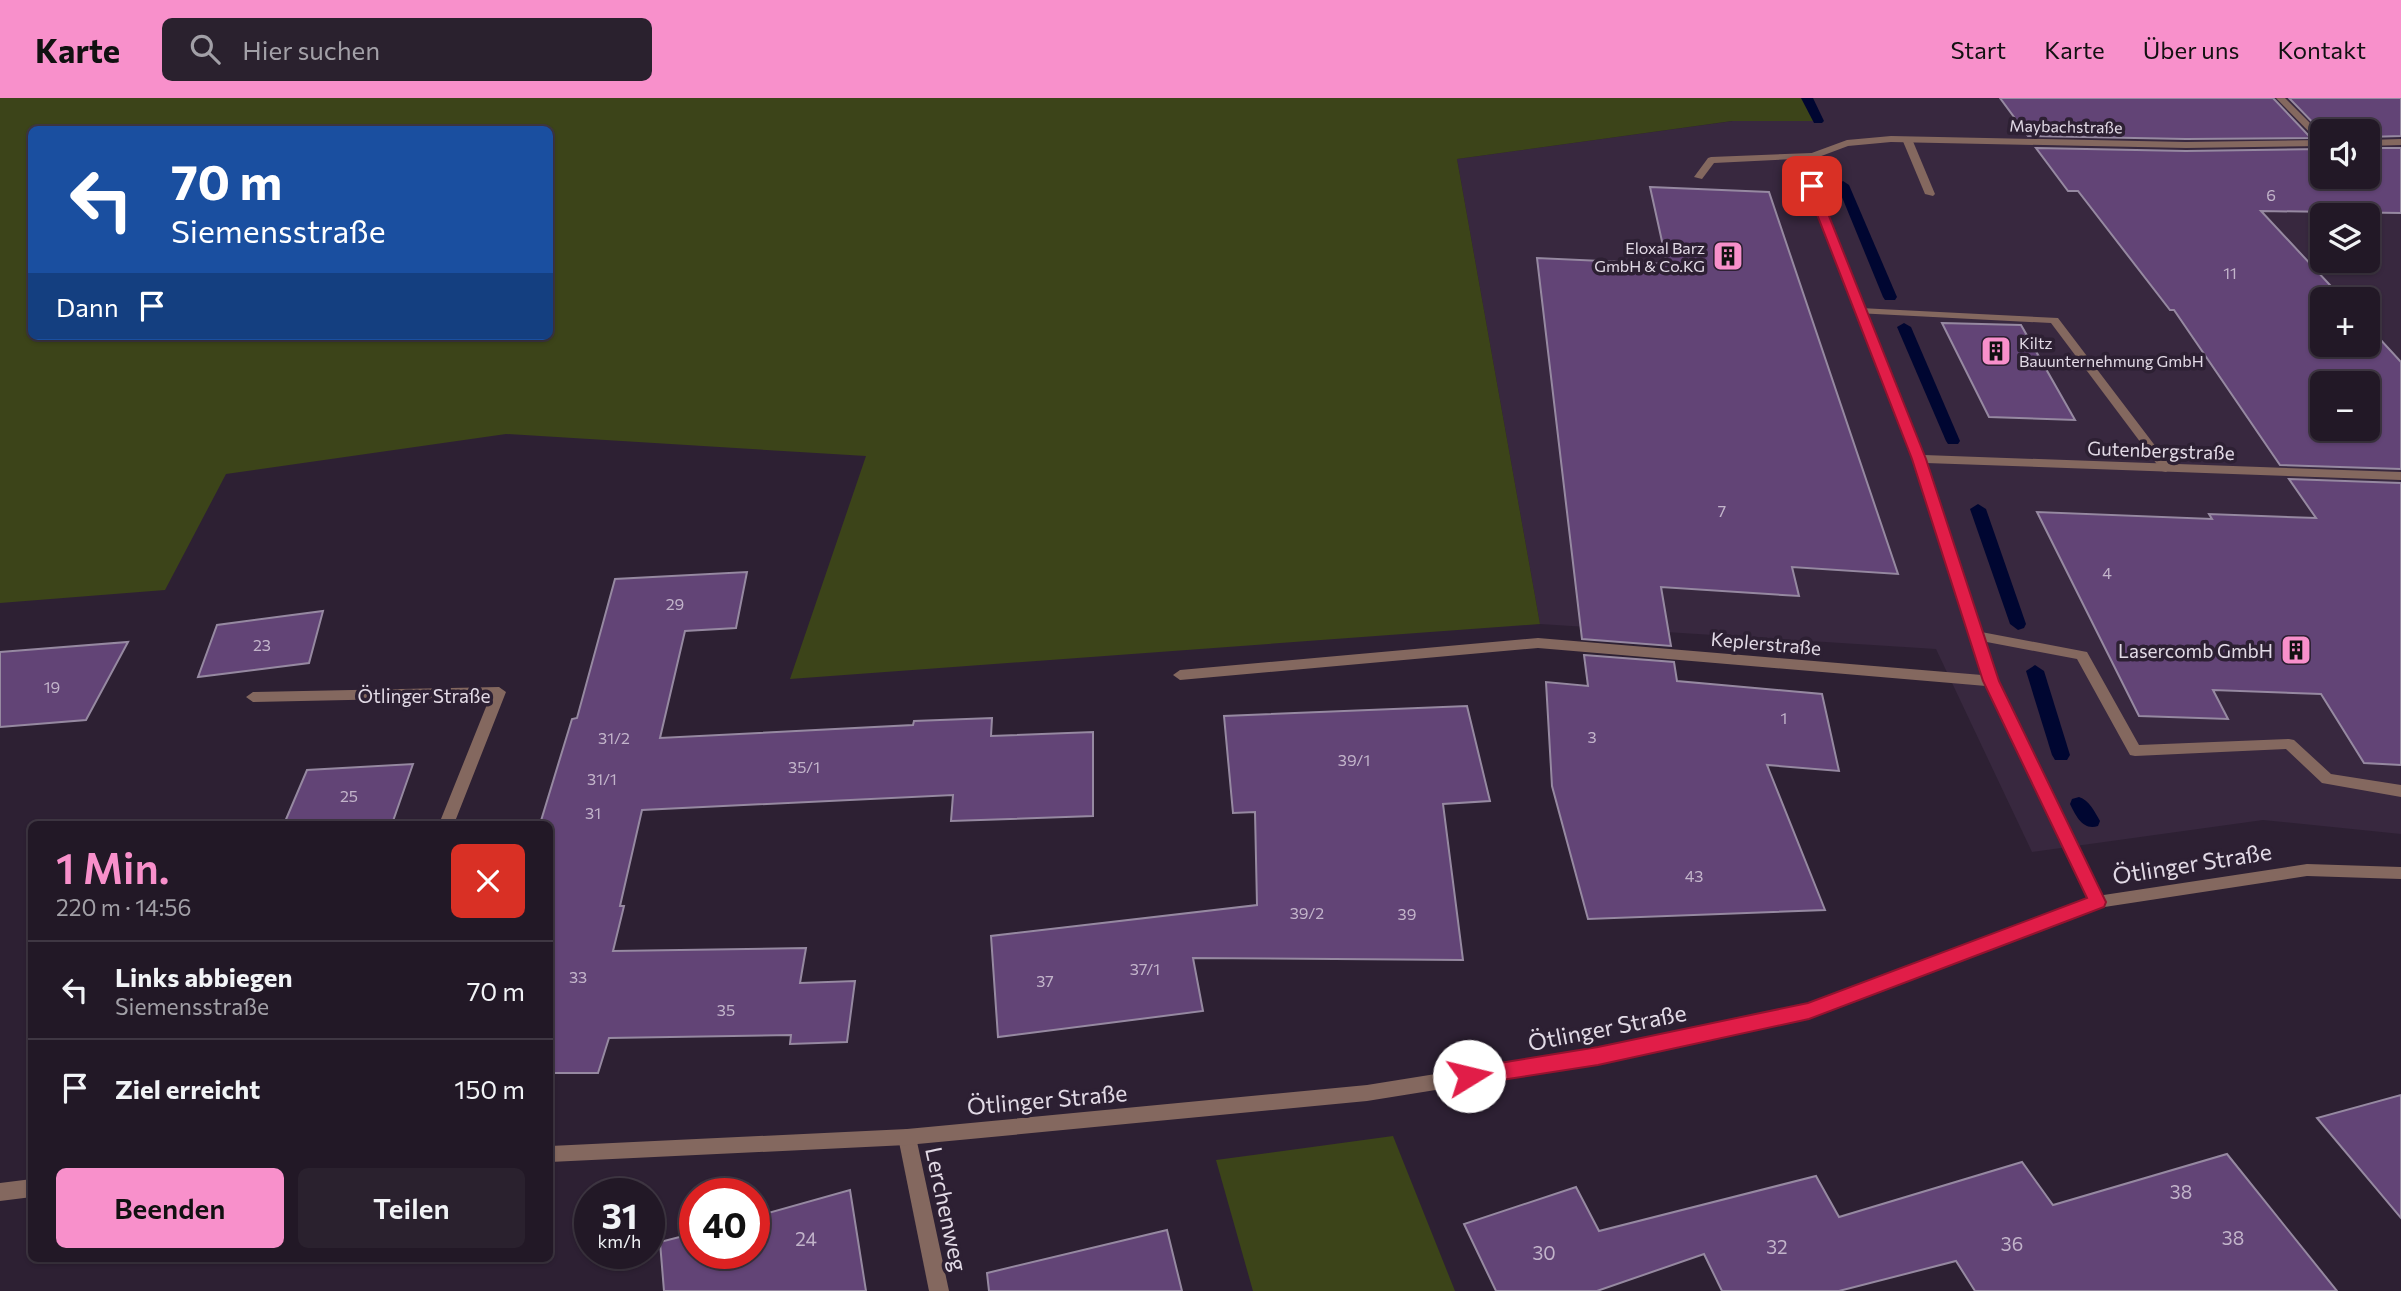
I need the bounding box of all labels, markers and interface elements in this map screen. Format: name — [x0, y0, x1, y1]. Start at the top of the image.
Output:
search box — [162, 18, 652, 81]
text: Karte — [35, 29, 120, 70]
icon: search — [186, 30, 224, 68]
text: Hier suchen — [242, 34, 380, 65]
text: Start — [1951, 35, 2006, 64]
text: Karte — [2044, 35, 2105, 64]
text: Über uns — [2143, 35, 2239, 64]
text: Kontakt — [2277, 35, 2366, 64]
street label: Maybachstraße — [2009, 116, 2123, 136]
map controls — [2310, 119, 2380, 441]
button: sound — [2310, 119, 2380, 189]
text: 70 m — [171, 150, 282, 210]
icon: left — [56, 154, 147, 245]
pin — [1782, 156, 1842, 216]
icon: arrive — [1793, 167, 1831, 205]
house number: 6 — [2266, 185, 2276, 204]
button: layers — [2310, 203, 2380, 273]
text: Siemensstraße — [171, 210, 386, 250]
place label: Eloxal Barz GmbH & Co.KG — [1594, 238, 1705, 275]
building icon: Eloxal Barz GmbH & Co.KG — [1711, 239, 1745, 273]
house number: 11 — [2223, 263, 2237, 282]
icon: arrive — [133, 287, 171, 325]
button: + — [2310, 287, 2380, 357]
text: Dann — [56, 291, 119, 322]
place label: Kiltz Bauunternehmung GmbH — [2019, 333, 2204, 370]
building icon: Kiltz Bauunternehmung GmbH — [1979, 334, 2013, 368]
button: − — [2310, 371, 2380, 441]
street label: Gutenbergstraße — [2087, 436, 2235, 464]
house number: 7 — [1718, 501, 1726, 520]
house number: 4 — [2102, 563, 2112, 582]
house number: 29 — [666, 594, 684, 613]
street label: Keplerstraße — [1710, 627, 1822, 659]
building icon: Lasercomb GmbH — [2279, 633, 2313, 667]
house number: 23 — [253, 635, 271, 654]
place label: Lasercomb GmbH — [2118, 639, 2273, 662]
house number: 19 — [44, 677, 60, 696]
street label: Ötlinger Straße — [358, 684, 490, 707]
house number: 1 — [1781, 708, 1787, 727]
house number: 3 — [1587, 727, 1597, 746]
house number: 31/2 — [598, 728, 630, 747]
house number: 39/1 — [1338, 750, 1370, 769]
house number: 35/1 — [788, 757, 820, 776]
house number: 31/1 — [587, 769, 617, 788]
house number: 25 — [340, 786, 358, 805]
house number: 31 — [585, 803, 601, 822]
street label: Ötlinger Straße — [2110, 837, 2274, 889]
text: 1 Min. — [56, 841, 169, 893]
button: close — [451, 844, 525, 918]
house number: 43 — [1685, 866, 1703, 885]
text: 220 m · 14:56 — [56, 893, 191, 921]
house number: 39/2 — [1290, 903, 1324, 922]
house number: 39 — [1398, 904, 1416, 923]
house number: 37/1 — [1130, 959, 1160, 978]
text: Links abbiegen — [115, 961, 293, 992]
house number: 33 — [569, 967, 587, 986]
icon: left — [56, 971, 94, 1009]
house number: 37 — [1036, 971, 1054, 990]
text: 70 m — [467, 975, 525, 1006]
text: Siemensstraße — [115, 992, 269, 1020]
street label: Ötlinger Straße — [1525, 998, 1689, 1056]
house number: 35 — [717, 1000, 735, 1019]
position arrow — [1432, 1039, 1506, 1113]
icon: arrive — [56, 1069, 94, 1107]
text: Ziel erreicht — [115, 1073, 260, 1104]
text: 150 m — [454, 1073, 525, 1104]
street label: Ötlinger Straße — [966, 1078, 1128, 1120]
street label: Lerchenweg — [920, 1144, 974, 1274]
button: Beenden — [56, 1168, 284, 1248]
button: Teilen — [298, 1168, 525, 1248]
speed limit sign: 40 — [679, 1178, 770, 1269]
house number: 38 — [2170, 1180, 2192, 1203]
text: 31 — [601, 1193, 638, 1236]
house number: 38 — [2222, 1226, 2244, 1249]
house number: 24 — [795, 1227, 817, 1250]
text: km/h — [598, 1230, 641, 1252]
house number: 36 — [2001, 1232, 2023, 1255]
house number: 32 — [1766, 1235, 1788, 1258]
house number: 30 — [1532, 1241, 1556, 1264]

